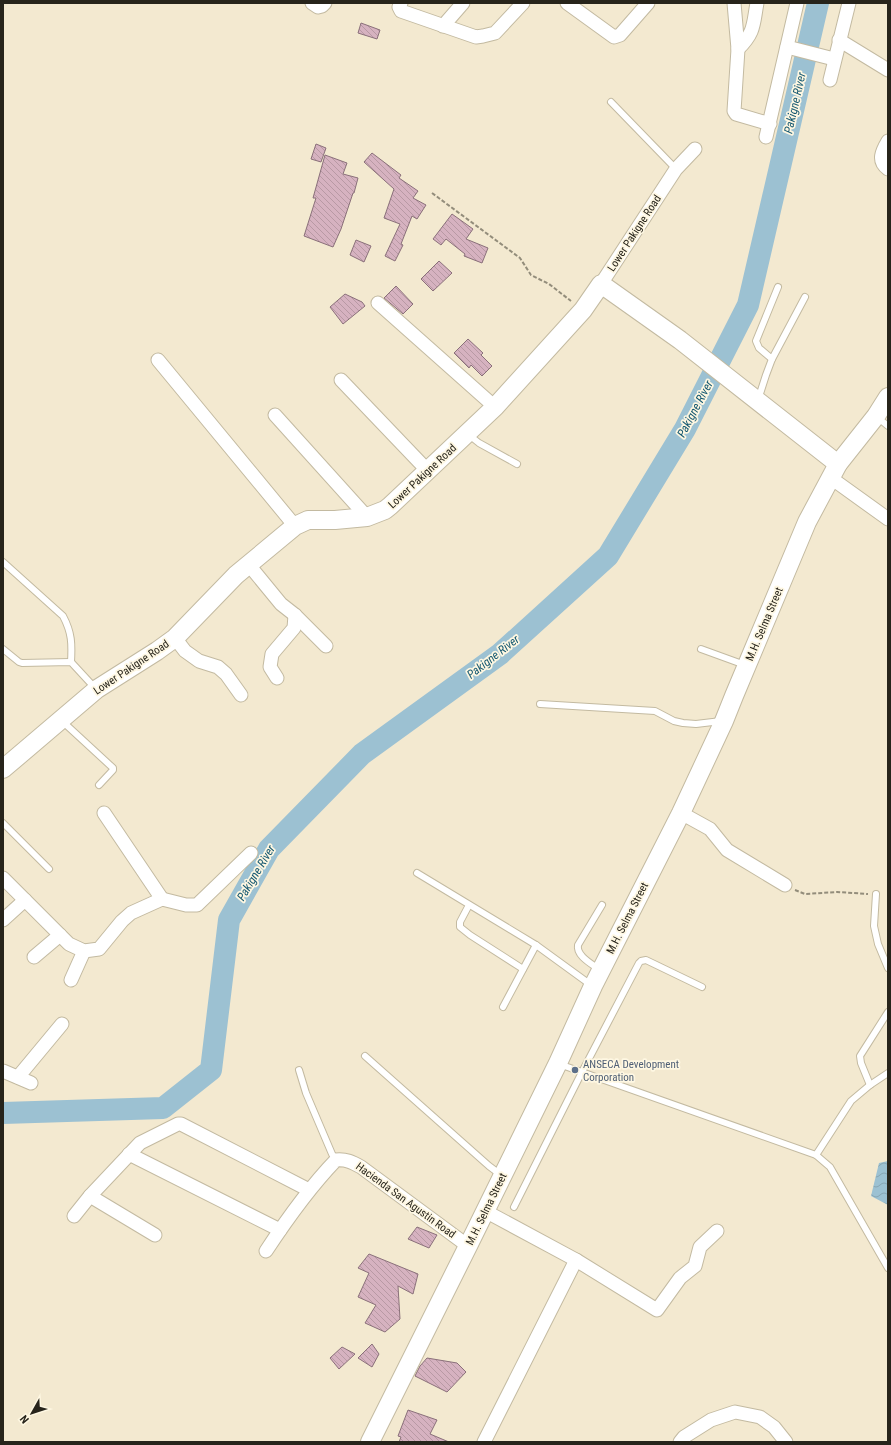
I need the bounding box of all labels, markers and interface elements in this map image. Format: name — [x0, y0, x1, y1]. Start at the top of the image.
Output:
water label: Pakigne River — [781, 71, 809, 135]
street label: Lower Pakigne Road — [605, 193, 664, 274]
water label: Pakigne River — [674, 378, 716, 440]
street label: Lower Pakigne Road — [386, 442, 459, 511]
street label: M.H. Selma Street — [743, 585, 786, 663]
water label: Pakigne River — [464, 632, 522, 682]
street label: Lower Pakigne Road — [91, 637, 171, 697]
water label: Pakigne River — [234, 842, 278, 903]
street label: M.H. Selma Street — [604, 880, 651, 956]
place label: ANSECA Development Corporation — [583, 1058, 679, 1084]
marker: ANSECA Development Corporation — [570, 1065, 580, 1075]
street label: Hacienda San Agustin Road — [353, 1160, 458, 1241]
street label: M.H. Selma Street — [463, 1171, 510, 1247]
north arrow — [12, 1393, 52, 1433]
text: N — [17, 1412, 32, 1426]

